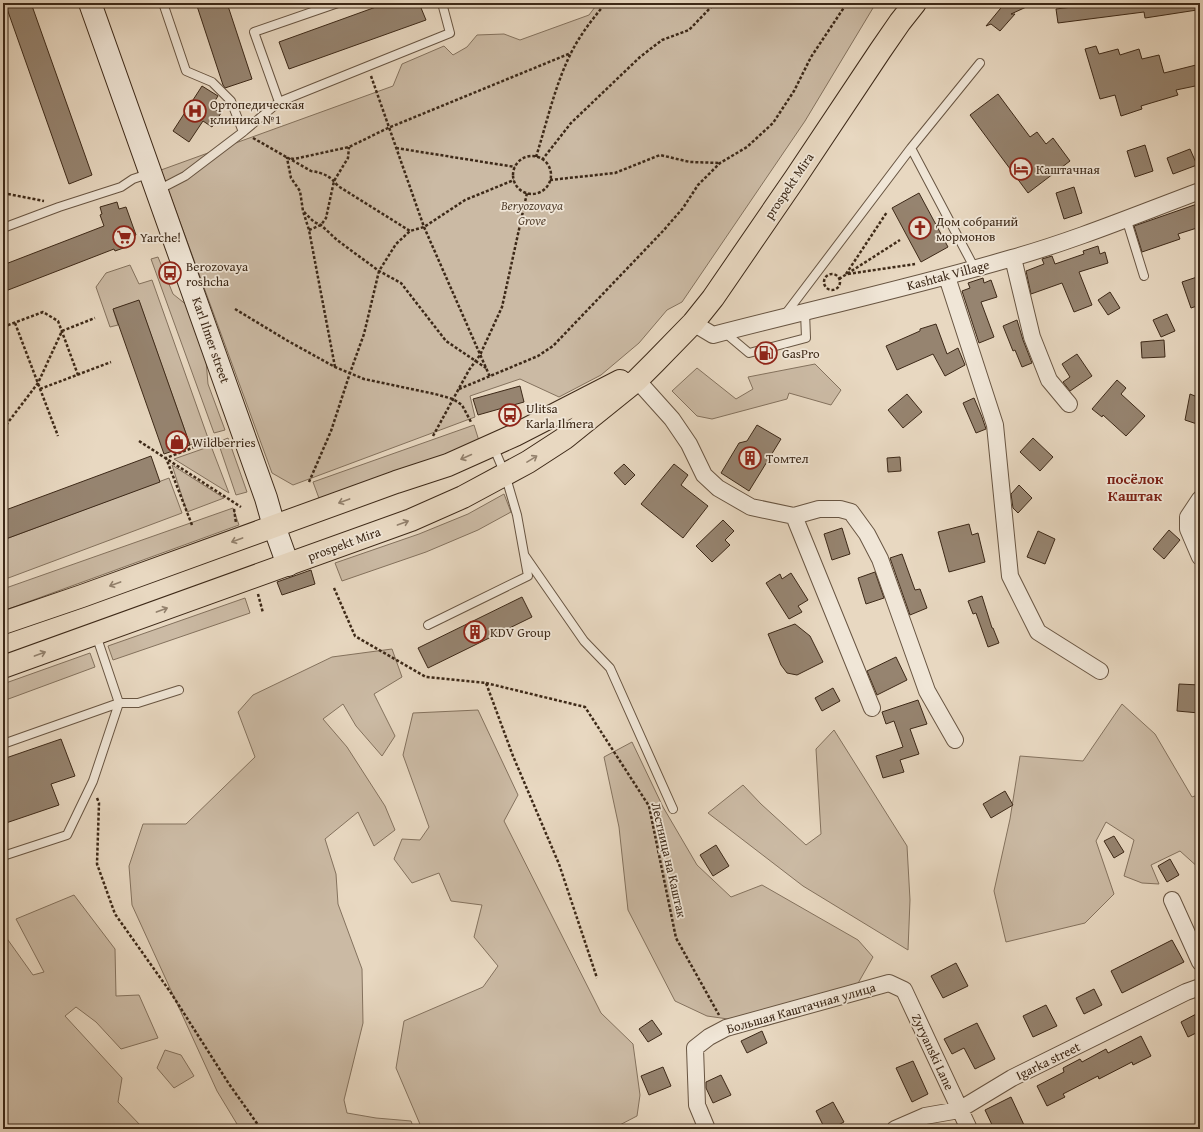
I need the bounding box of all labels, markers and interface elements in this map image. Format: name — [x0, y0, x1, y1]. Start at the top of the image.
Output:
place label: Ортопедическая клиника №1 — [210, 95, 305, 129]
hospital icon: Ортопедическая клиника №1 — [182, 98, 208, 124]
street label: prospekt Mira — [760, 148, 819, 223]
hotel icon: Каштачная — [1008, 156, 1034, 182]
place label: Каштачная — [1036, 160, 1100, 179]
park label: Beryozovaya Grove — [500, 196, 563, 230]
place label: Дом собраний мормонов — [935, 212, 1019, 246]
church icon: Дом собраний мормонов — [907, 215, 933, 241]
supermarket icon: Yarche! — [111, 224, 137, 250]
place label: Yarche! — [140, 228, 181, 247]
street label: Kashtak Village — [905, 255, 991, 295]
place label: Berozovaya roshcha — [186, 257, 249, 291]
bus stop icon: Berozovaya roshcha — [157, 260, 183, 286]
street label: Karl Ilmer street — [187, 294, 235, 386]
fuel station icon: GasPro — [753, 340, 779, 366]
place label: GasPro — [782, 344, 820, 363]
place label: Ulitsa Karla Ilmera — [526, 399, 594, 433]
bus stop icon: Ulitsa Karla Ilmera — [497, 402, 523, 428]
shop icon: Wildberries — [164, 429, 190, 455]
place label: Wildberries — [192, 433, 256, 452]
building icon: Томтел — [737, 445, 763, 471]
place label: Томтел — [766, 449, 809, 468]
one-way arrow — [460, 453, 472, 461]
one-way arrow — [526, 455, 537, 463]
district label: посёлок Каштак — [1107, 468, 1164, 506]
one-way arrow — [337, 498, 350, 505]
one-way arrow — [397, 519, 410, 526]
street label: prospekt Mira — [305, 522, 384, 566]
one-way arrow — [232, 536, 244, 544]
one-way arrow — [109, 581, 121, 589]
one-way arrow — [155, 606, 168, 613]
building icon: KDV Group — [462, 619, 488, 645]
place label: KDV Group — [490, 623, 551, 642]
one-way arrow — [33, 650, 46, 657]
street label: Лестница на Каштак — [646, 800, 692, 920]
street label: Большая Каштачная улица — [724, 977, 879, 1038]
street label: Zyryanski Lane — [907, 1011, 959, 1093]
street label: Igarka street — [1013, 1037, 1084, 1085]

